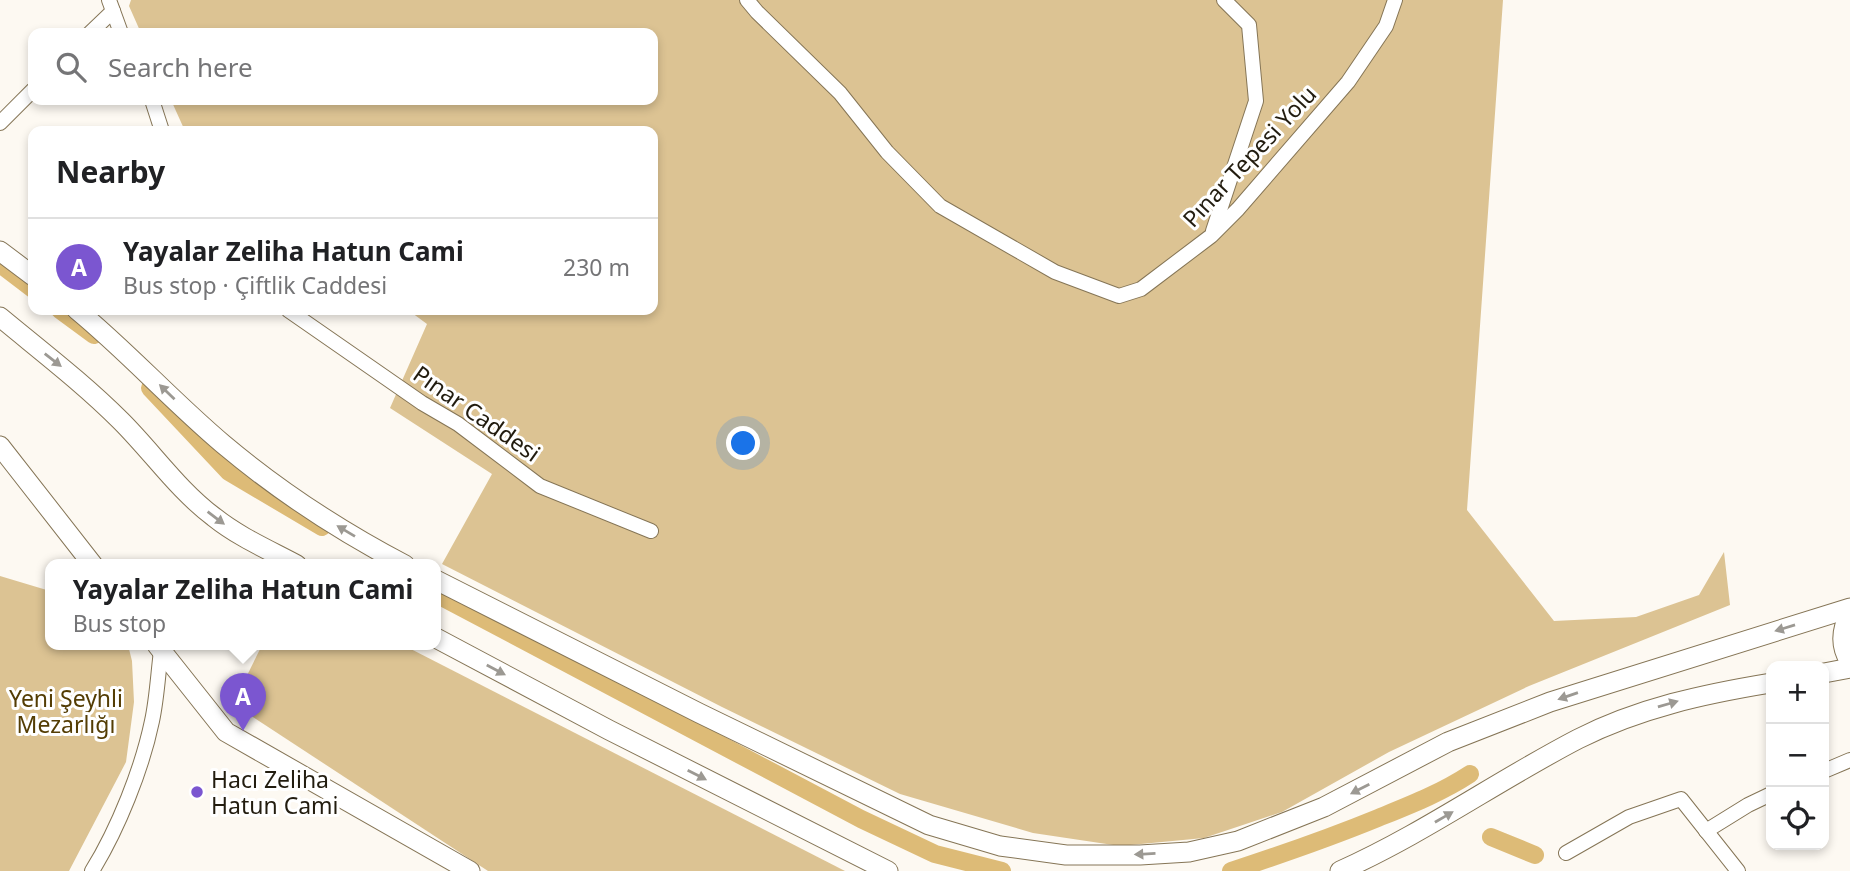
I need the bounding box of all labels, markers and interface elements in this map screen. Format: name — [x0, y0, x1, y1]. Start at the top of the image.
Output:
search box — [28, 28, 658, 105]
icon: search — [52, 48, 90, 86]
text: Search here — [108, 49, 253, 85]
street label: Pınar Tepesi Yolu — [1175, 78, 1323, 234]
text: Nearby — [56, 151, 165, 192]
text: Yayalar Zeliha Hatun Cami — [123, 233, 464, 269]
text: A — [71, 251, 87, 283]
text: 230 m — [563, 251, 630, 283]
text: Bus stop · Çiftlik Caddesi — [123, 269, 387, 301]
one-way arrow — [44, 352, 62, 366]
street label: Pınar Caddesi — [407, 357, 547, 469]
one-way arrow — [158, 384, 175, 401]
your location — [726, 426, 760, 460]
one-way arrow — [206, 511, 225, 525]
one-way arrow — [336, 525, 355, 537]
popup — [45, 559, 441, 650]
text: Yayalar Zeliha Hatun Cami — [73, 571, 413, 607]
text: Bus stop — [73, 607, 166, 639]
one-way arrow — [1774, 623, 1795, 633]
map controls — [1766, 661, 1829, 850]
button: + — [1766, 661, 1829, 724]
one-way arrow — [486, 664, 506, 676]
pin: A — [220, 673, 266, 731]
park label: Yeni Şeyhli Mezarlığı — [9, 682, 123, 740]
one-way arrow — [1557, 691, 1578, 702]
one-way arrow — [1658, 699, 1679, 709]
button: − — [1766, 724, 1829, 787]
place label: Hacı Zeliha Hatun Cami — [211, 763, 339, 821]
one-way arrow — [688, 769, 708, 781]
one-way arrow — [1350, 783, 1370, 794]
marker: Hacı Zeliha Hatun Cami — [189, 784, 205, 800]
button: locate — [1766, 787, 1829, 850]
one-way arrow — [1434, 810, 1453, 823]
one-way arrow — [1134, 849, 1156, 860]

